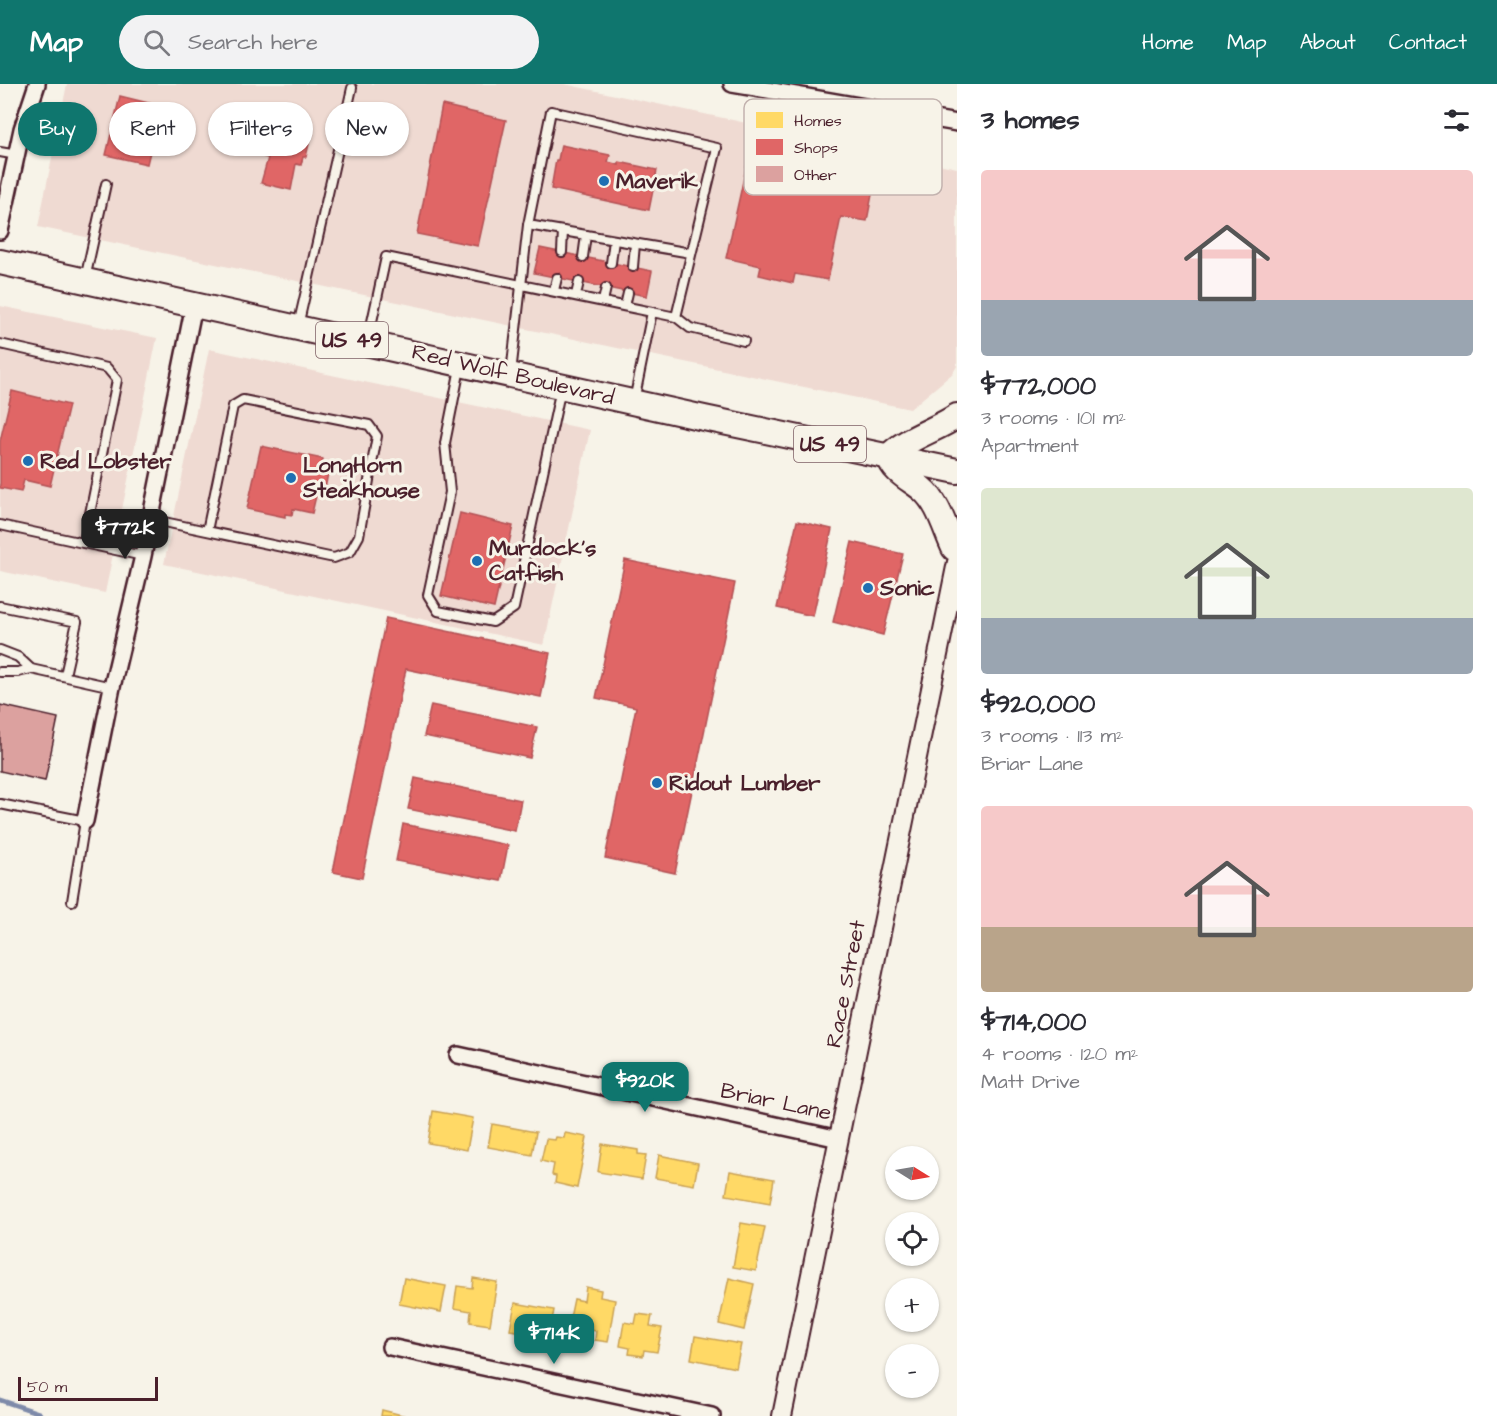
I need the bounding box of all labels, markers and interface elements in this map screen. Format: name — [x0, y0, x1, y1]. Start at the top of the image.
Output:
search box — [119, 15, 539, 69]
text: Map — [30, 23, 83, 62]
icon: search — [140, 26, 173, 59]
text: Search here — [188, 27, 318, 58]
text: Home — [1142, 28, 1194, 57]
text: Map — [1227, 28, 1267, 57]
text: About — [1300, 28, 1356, 57]
text: Contact — [1389, 28, 1467, 57]
legend — [744, 99, 942, 195]
chip: Buy — [18, 102, 97, 156]
chip: Rent — [109, 102, 196, 156]
chip: Filters — [208, 102, 313, 156]
chip: New — [325, 102, 409, 156]
text: 3 homes — [981, 102, 1080, 138]
icon: filters — [1440, 104, 1473, 137]
text: Homes — [794, 110, 842, 132]
text: Shops — [794, 137, 838, 159]
text: Other — [794, 164, 837, 186]
place label: Maverik — [616, 166, 698, 197]
marker: Maverik — [597, 174, 611, 188]
icon: home — [1173, 209, 1281, 317]
road number: US 49 — [316, 322, 388, 358]
street label: Red Wolf Boulevard — [409, 337, 617, 413]
text: $772,000 — [981, 368, 1096, 404]
text: 3 rooms · 101 m² — [981, 404, 1126, 432]
road number: US 49 — [794, 426, 866, 462]
text: Apartment — [981, 432, 1079, 460]
place label: Red Lobster — [40, 446, 172, 477]
place label: LongHorn Steakhouse — [302, 450, 420, 506]
marker: Red Lobster — [21, 454, 35, 468]
marker: LongHorn Steakhouse — [284, 471, 298, 485]
pin: $772K — [83, 509, 167, 560]
text: $772K — [95, 514, 155, 542]
icon: home — [1173, 527, 1281, 635]
place label: Murdock's Catfish — [489, 533, 596, 589]
marker: Murdock's Catfish — [470, 554, 484, 568]
place label: Sonic — [879, 573, 935, 604]
marker: Sonic — [861, 581, 875, 595]
text: $920,000 — [981, 686, 1095, 722]
text: 3 rooms · 113 m² — [981, 722, 1124, 750]
text: Briar Lane — [981, 750, 1083, 778]
place label: Ridout Lumber — [669, 768, 821, 799]
marker: Ridout Lumber — [650, 776, 664, 790]
icon: home — [1173, 845, 1281, 953]
street label: Race Street — [818, 917, 874, 1050]
text: $714,000 — [981, 1004, 1086, 1040]
text: 4 rooms · 120 m² — [981, 1040, 1138, 1068]
pin: $920K — [603, 1062, 687, 1113]
text: $920K — [616, 1067, 674, 1095]
text: Matt Drive — [981, 1068, 1080, 1096]
street label: Briar Lane — [718, 1075, 834, 1129]
north arrow — [885, 1146, 939, 1200]
map controls — [885, 1146, 939, 1398]
button: locate — [885, 1212, 939, 1266]
button: + — [885, 1278, 939, 1332]
pin: $714K — [512, 1314, 596, 1365]
text: $714K — [528, 1319, 580, 1347]
button: − — [885, 1344, 939, 1398]
scale bar — [18, 1374, 158, 1402]
text: 50 m — [27, 1376, 67, 1398]

